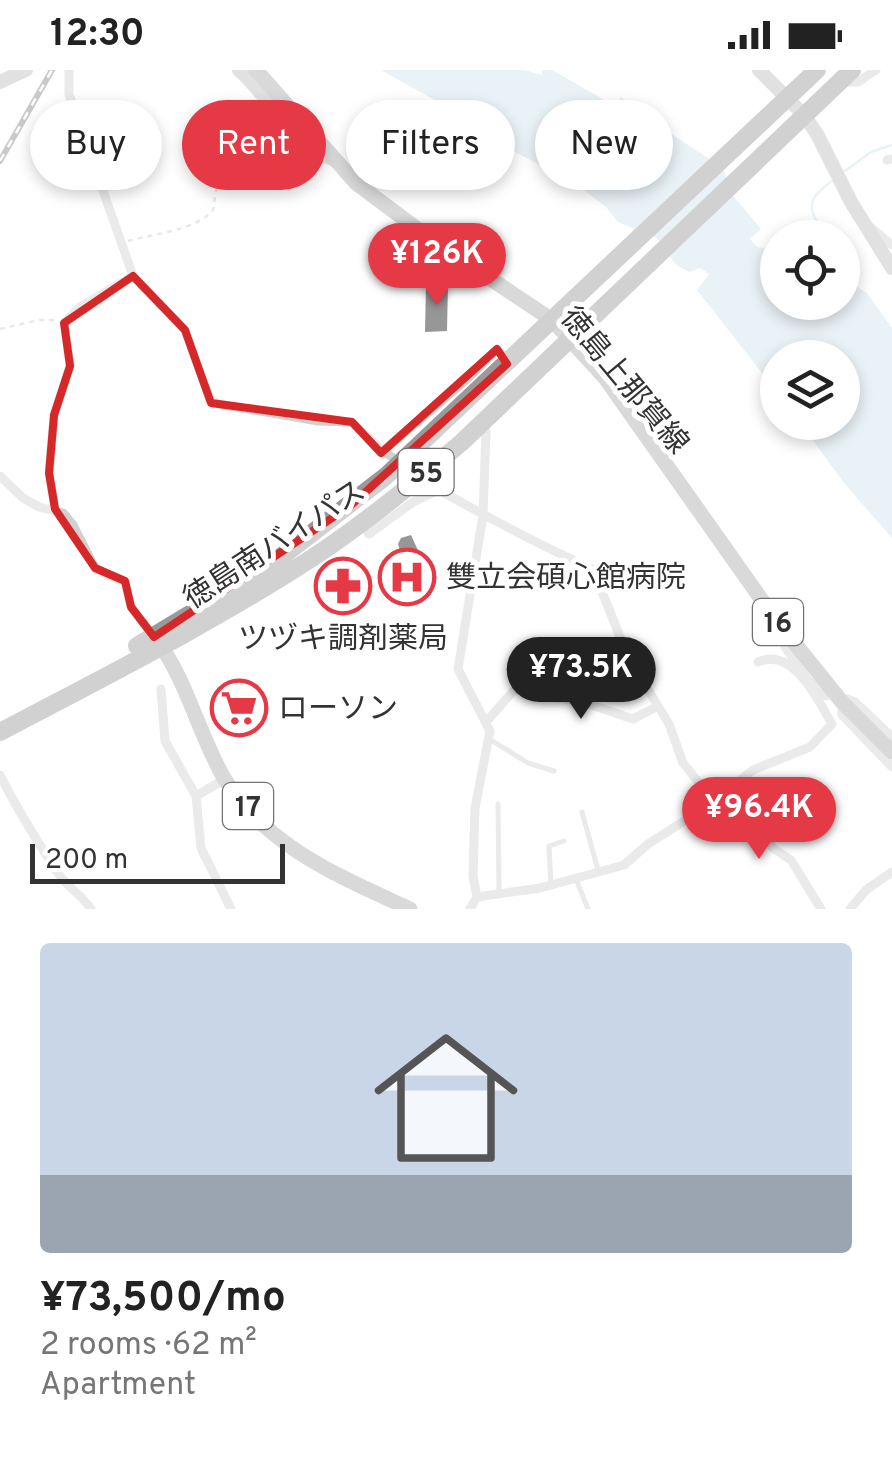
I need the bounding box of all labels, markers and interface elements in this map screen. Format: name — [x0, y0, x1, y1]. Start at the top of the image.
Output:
text: 12:30 — [50, 11, 145, 60]
chip: Buy — [30, 100, 162, 190]
chip: Rent — [182, 100, 326, 190]
chip: Filters — [346, 100, 515, 190]
chip: New — [535, 100, 673, 190]
map controls — [760, 220, 860, 440]
button: locate — [760, 220, 860, 320]
pin: ¥126K — [367, 223, 507, 308]
text: ¥126K — [390, 235, 484, 275]
street label: 徳島上那賀線 — [551, 301, 695, 462]
button: layers — [760, 340, 860, 440]
road number: 55 — [398, 449, 454, 495]
street label: 徳島南バイパス — [177, 474, 373, 619]
hospital icon: 雙立会碩心館病院 — [377, 547, 437, 607]
pharmacy icon: ツヅキ調剤薬局 — [313, 556, 373, 616]
place label: 雙立会碩心館病院 — [446, 561, 686, 598]
road number: 16 — [753, 599, 803, 645]
place label: ツヅキ調剤薬局 — [238, 622, 448, 659]
pin: ¥73.5K — [500, 637, 662, 722]
text: ¥73.5K — [529, 649, 633, 689]
supermarket icon: ローソン — [209, 678, 269, 738]
place label: ローソン — [278, 692, 398, 729]
pin: ¥96.4K — [678, 777, 840, 862]
road number: 17 — [223, 783, 273, 829]
text: ¥96.4K — [704, 789, 814, 829]
scale bar — [30, 839, 285, 884]
text: 200 m — [45, 843, 128, 879]
icon: home — [356, 1008, 536, 1188]
text: ¥73,500/mo — [40, 1273, 286, 1326]
text: 2 rooms · 62 m² — [40, 1326, 257, 1366]
text: Apartment — [40, 1366, 196, 1406]

